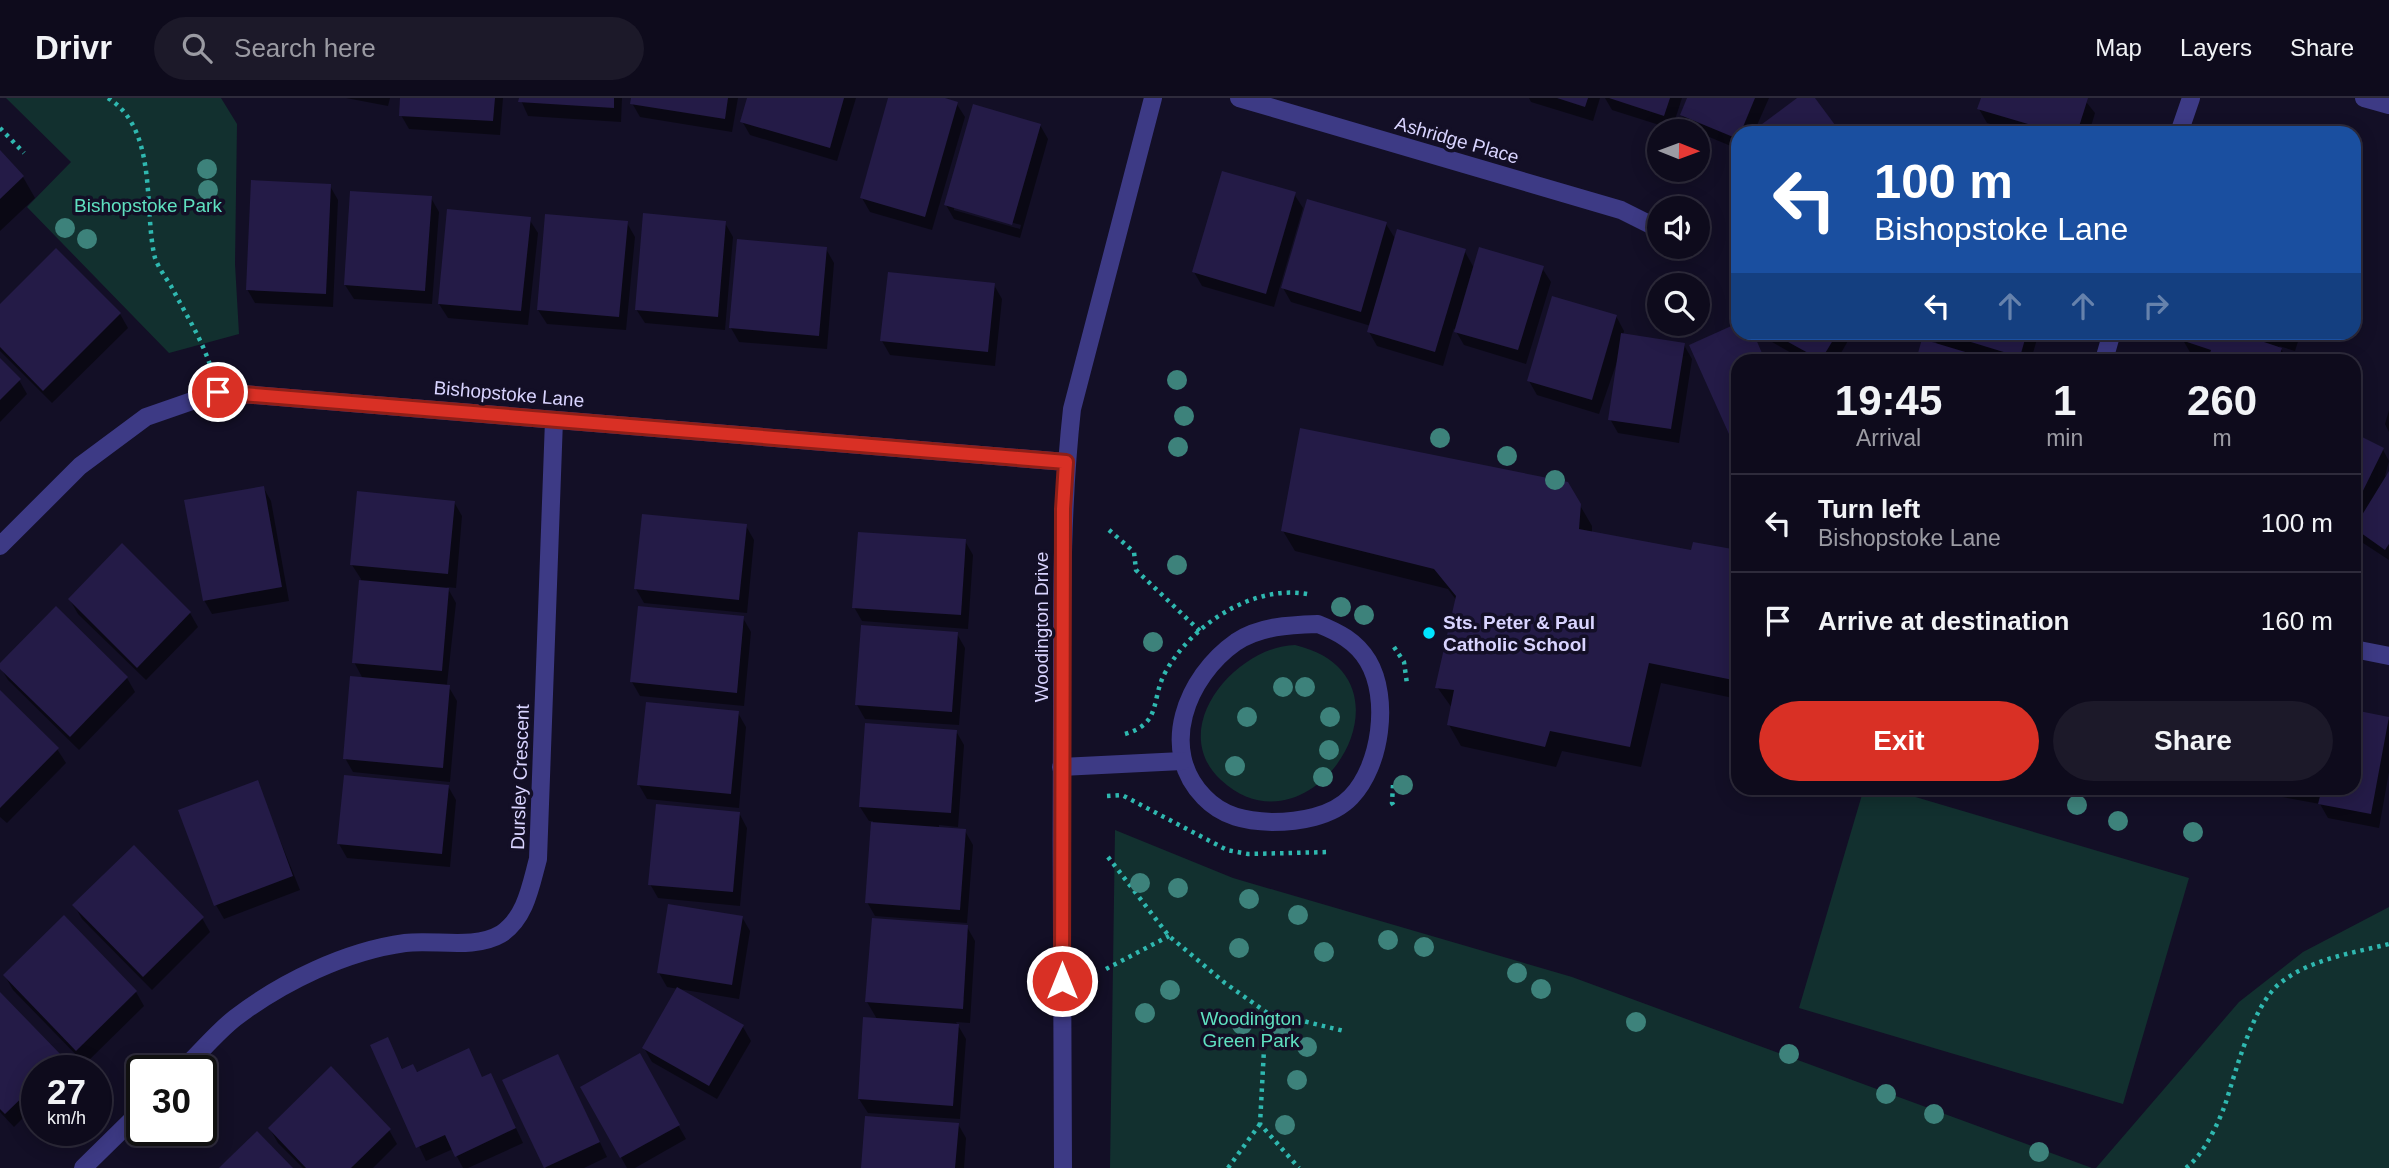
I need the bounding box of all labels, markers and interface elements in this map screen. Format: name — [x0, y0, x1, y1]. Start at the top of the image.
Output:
search box — [154, 17, 644, 80]
text: Drivr — [35, 29, 112, 66]
icon: search — [178, 29, 216, 67]
text: Search here — [234, 33, 376, 63]
text: Map — [2095, 34, 2142, 61]
text: Layers — [2180, 34, 2252, 61]
text: Share — [2290, 34, 2354, 61]
street label: Ashridge Place — [1393, 112, 1521, 168]
north arrow — [1647, 119, 1710, 182]
map controls — [1647, 119, 1710, 336]
icon: left — [1759, 154, 1850, 245]
text: 100 m — [1874, 154, 2013, 208]
park label: Bishopstoke Park — [74, 195, 222, 216]
button: sound — [1647, 196, 1710, 259]
text: Bishopstoke Lane — [1874, 211, 2128, 247]
button: search — [1647, 273, 1710, 336]
icon: left — [1918, 287, 1956, 325]
icon: ahead — [1991, 287, 2029, 325]
icon: ahead — [2064, 287, 2102, 325]
icon: right — [2137, 287, 2175, 325]
pin — [188, 362, 248, 422]
icon: arrive — [199, 373, 237, 411]
street label: Bishopstoke Lane — [433, 377, 585, 411]
text: 19:45 — [1835, 377, 1942, 424]
text: 1 — [2053, 377, 2076, 424]
text: 260 — [2187, 377, 2257, 424]
text: Arrival — [1856, 425, 1921, 451]
text: min — [2046, 425, 2083, 451]
text: m — [2213, 425, 2232, 451]
text: Turn left — [1818, 494, 1920, 524]
icon: left — [1759, 504, 1797, 542]
text: 100 m — [2261, 508, 2333, 538]
text: Bishopstoke Lane — [1818, 525, 2001, 551]
street label: Woodington Drive — [1031, 552, 1052, 702]
icon: arrive — [1759, 602, 1797, 640]
text: Arrive at destination — [1818, 606, 2069, 636]
text: 160 m — [2261, 606, 2333, 636]
place label: Sts. Peter & Paul Catholic School — [1443, 612, 1595, 655]
marker: Sts. Peter & Paul Catholic School — [1421, 625, 1437, 641]
button: Exit — [1759, 701, 2039, 781]
button: Share — [2053, 701, 2333, 781]
street label: Dursley Crescent — [507, 703, 533, 850]
position arrow — [1025, 944, 1099, 1018]
park label: Woodington Green Park — [1200, 1008, 1302, 1051]
speed limit sign: 30 — [126, 1055, 217, 1146]
text: 27 — [47, 1072, 86, 1111]
text: km/h — [47, 1108, 86, 1128]

